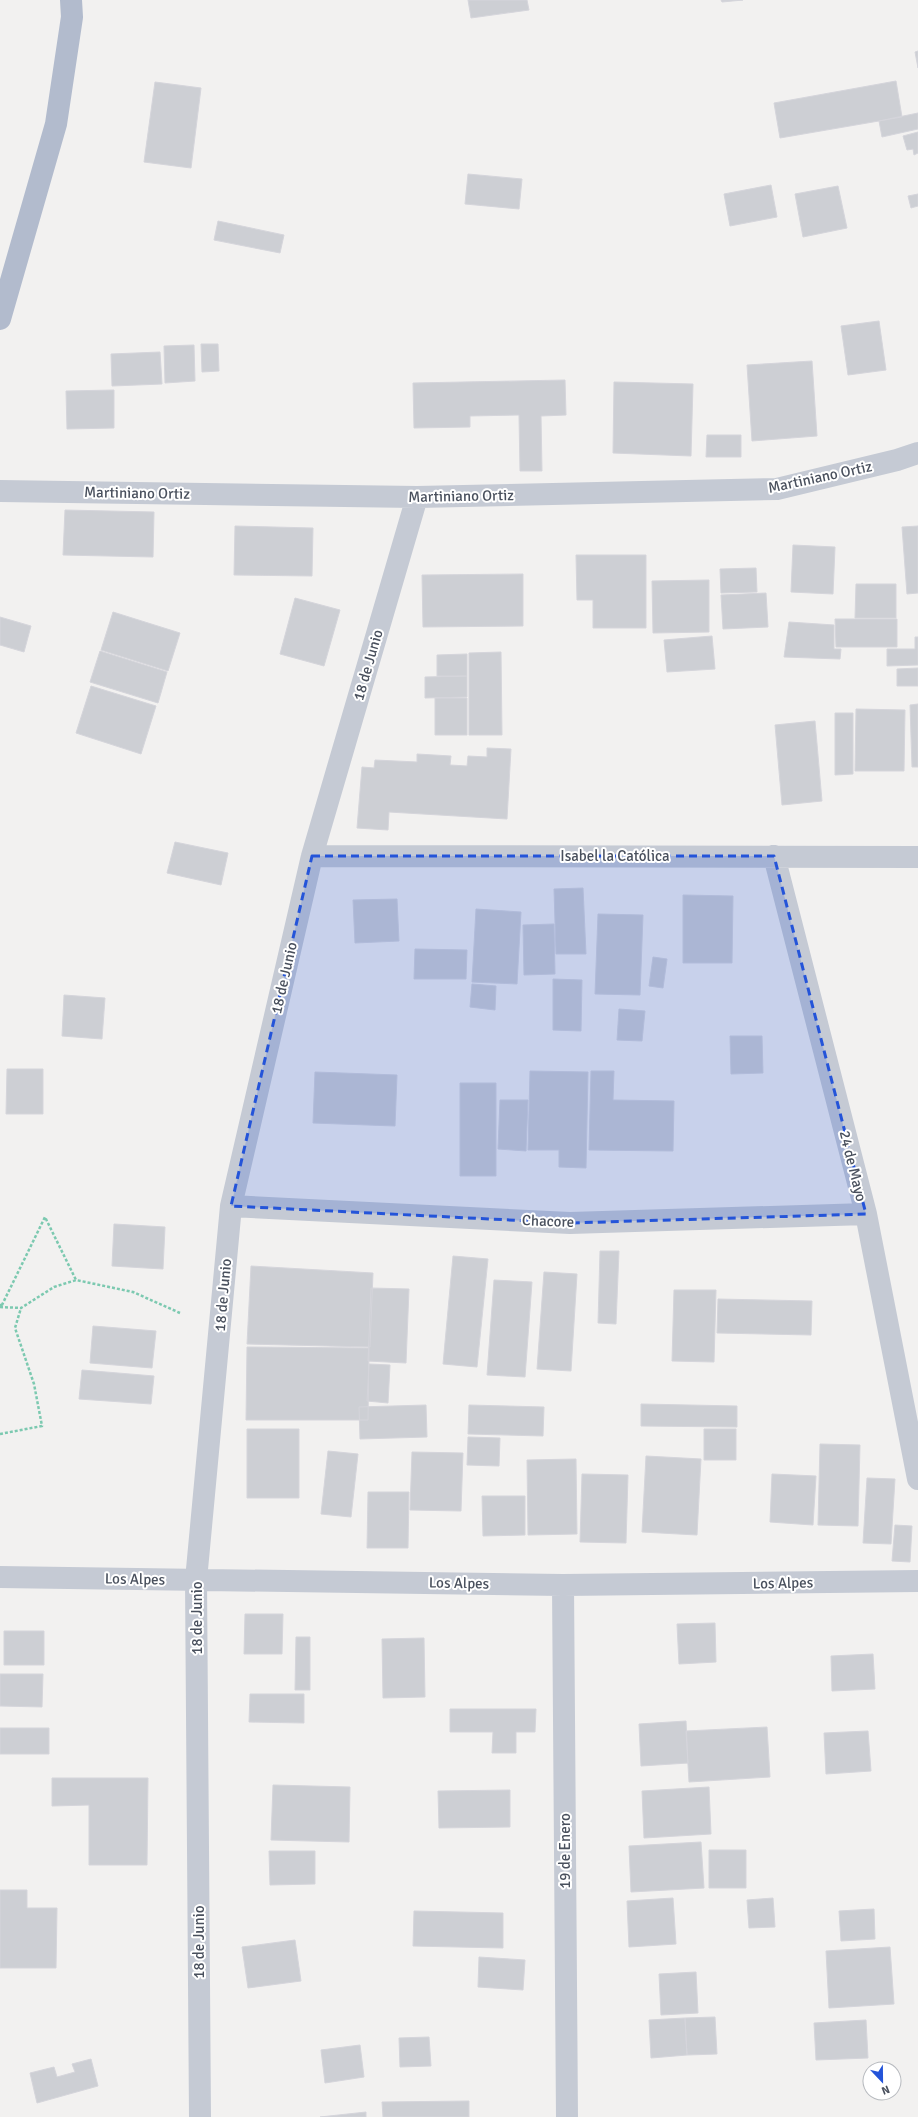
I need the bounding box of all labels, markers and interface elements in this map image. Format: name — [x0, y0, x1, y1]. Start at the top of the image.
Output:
street label: Martiniano Ortiz — [766, 457, 874, 497]
street label: Martiniano Ortiz — [84, 483, 190, 503]
street label: Martiniano Ortiz — [408, 486, 514, 506]
street label: 18 de Junio — [349, 627, 387, 703]
street label: Isabel la Católica — [560, 847, 670, 865]
street label: 18 de Junio — [267, 940, 301, 1016]
street label: 24 de Mayo — [836, 1129, 871, 1204]
street label: Chacore — [522, 1211, 574, 1231]
street label: 18 de Junio — [211, 1258, 235, 1332]
street label: Los Alpes — [105, 1569, 166, 1589]
street label: Los Alpes — [429, 1573, 490, 1593]
street label: Los Alpes — [753, 1573, 814, 1593]
street label: 18 de Junio — [188, 1581, 206, 1655]
street label: 19 de Enero — [556, 1813, 574, 1889]
street label: 18 de Junio — [190, 1905, 208, 1979]
north arrow — [862, 2061, 902, 2101]
text: N — [880, 2082, 892, 2097]

